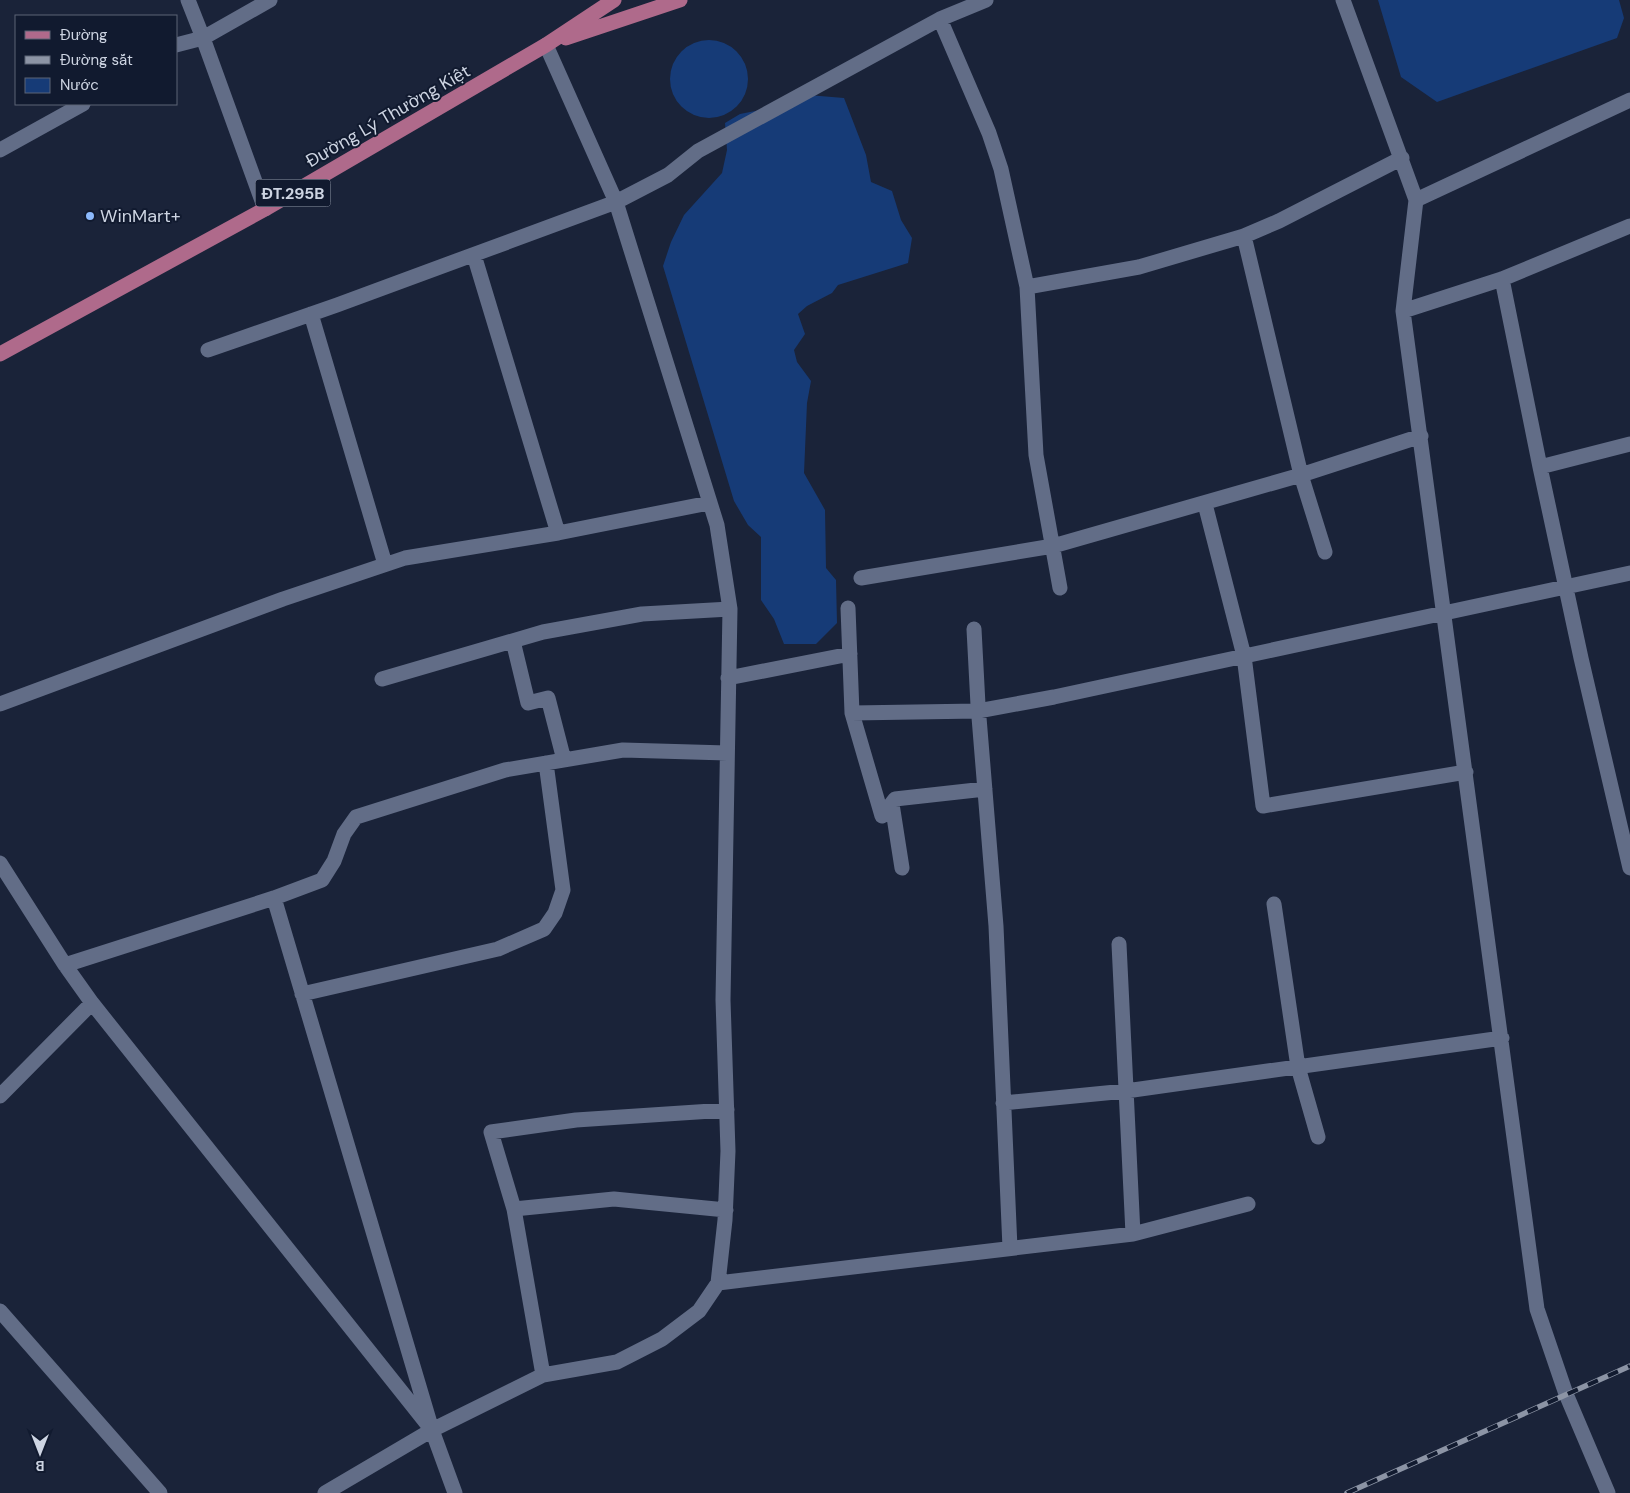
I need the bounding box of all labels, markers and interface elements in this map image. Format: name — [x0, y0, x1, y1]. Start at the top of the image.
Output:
legend — [15, 15, 178, 105]
text: Đường — [60, 25, 108, 45]
text: Đường sắt — [60, 50, 133, 70]
street label: Đường Lý Thường Kiệt — [301, 59, 475, 173]
text: Nước — [60, 75, 99, 95]
road number: ĐT.295B — [256, 180, 330, 207]
place label: WinMart+ — [100, 204, 181, 228]
marker: WinMart+ — [84, 210, 96, 222]
north arrow — [15, 1428, 65, 1478]
text: B — [35, 1457, 44, 1475]

